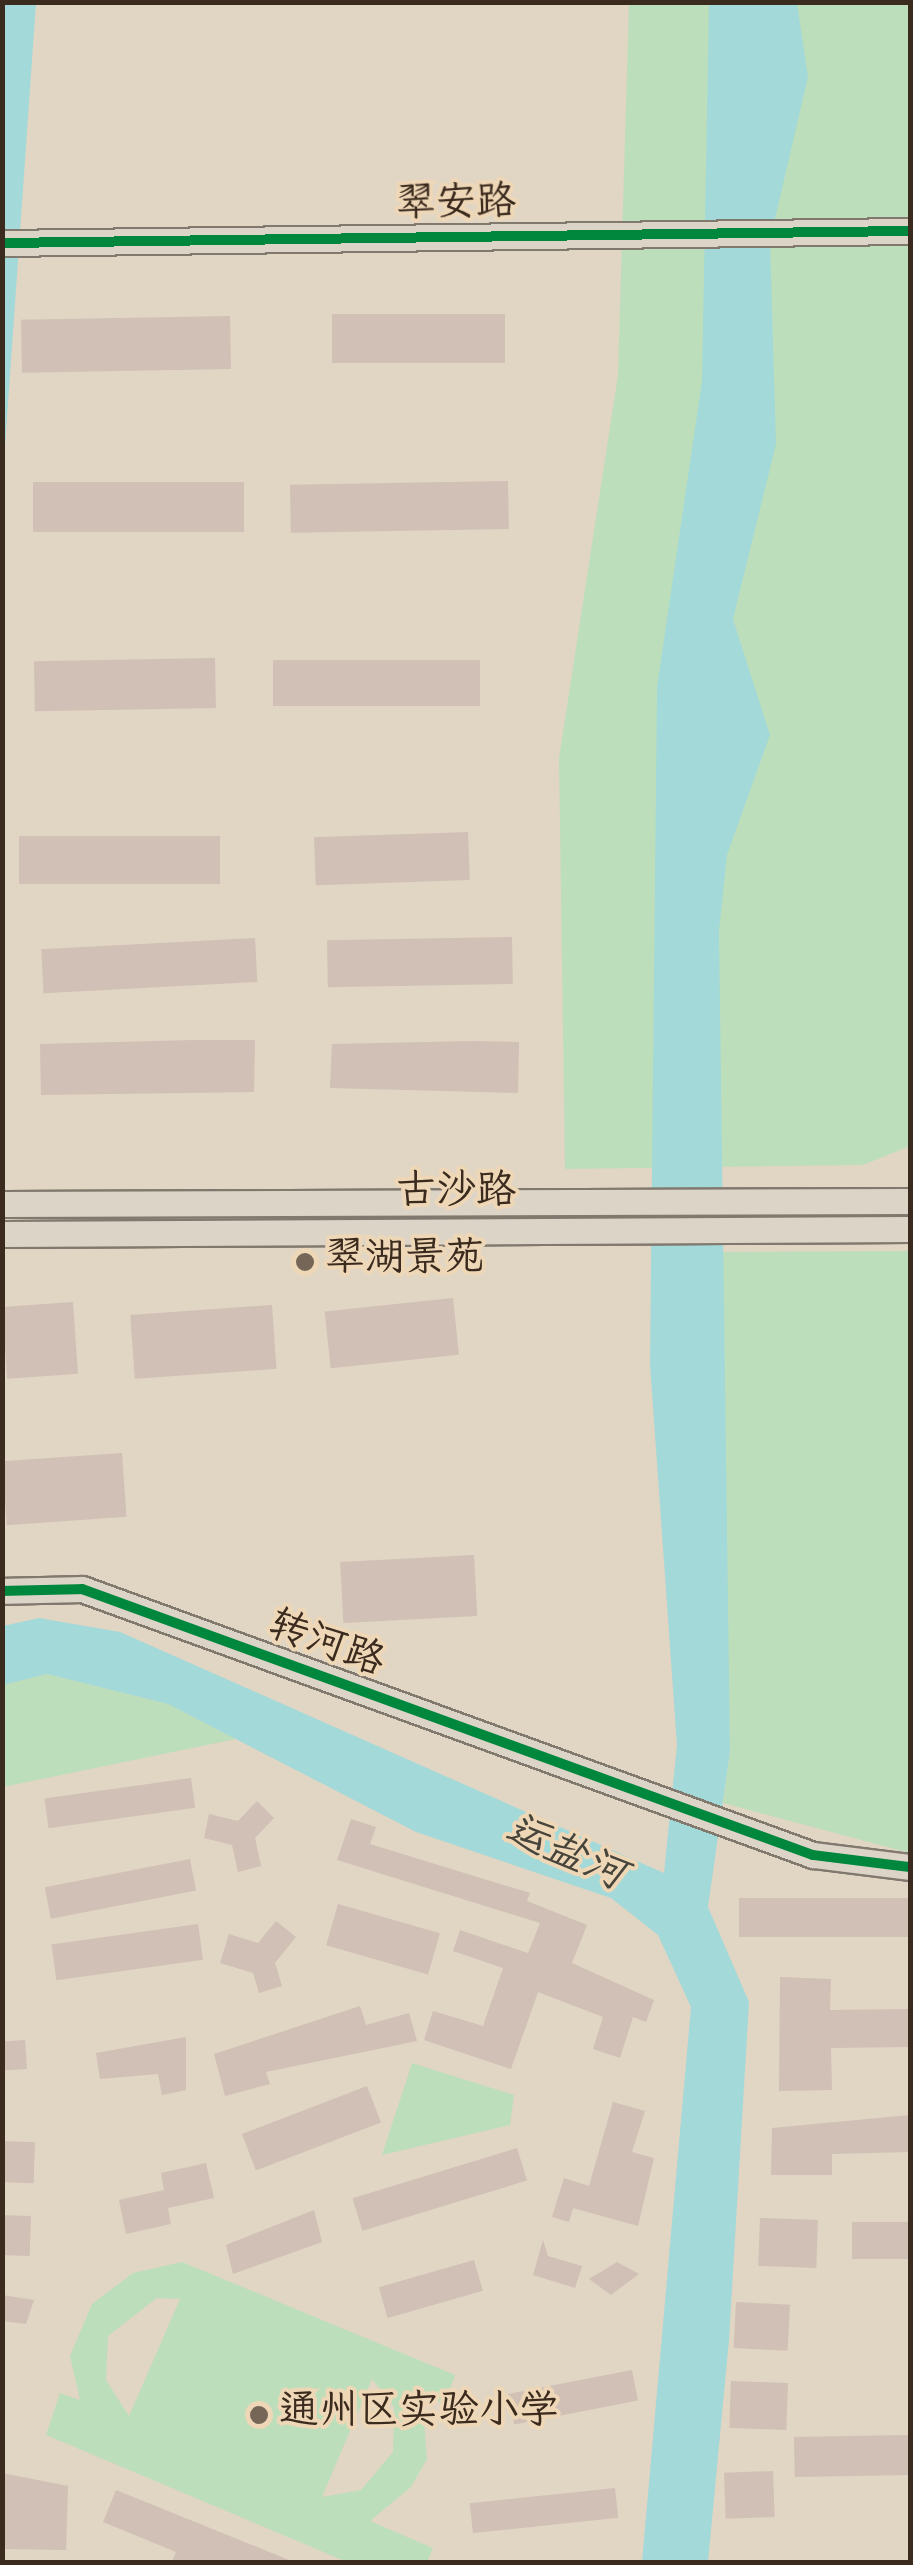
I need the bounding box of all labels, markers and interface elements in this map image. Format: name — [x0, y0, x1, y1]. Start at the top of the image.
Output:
street label: 翠安路 — [396, 182, 516, 232]
street label: 古沙路 — [396, 1171, 516, 1219]
place label: 翠湖景苑 — [325, 1238, 485, 1286]
marker: 翠湖景苑 — [294, 1251, 316, 1273]
street label: 转河路 — [260, 1604, 390, 1690]
water label: 运盐河 — [496, 1807, 632, 1905]
place label: 通州区实验小学 — [279, 2391, 559, 2439]
marker: 通州区实验小学 — [248, 2404, 270, 2426]

